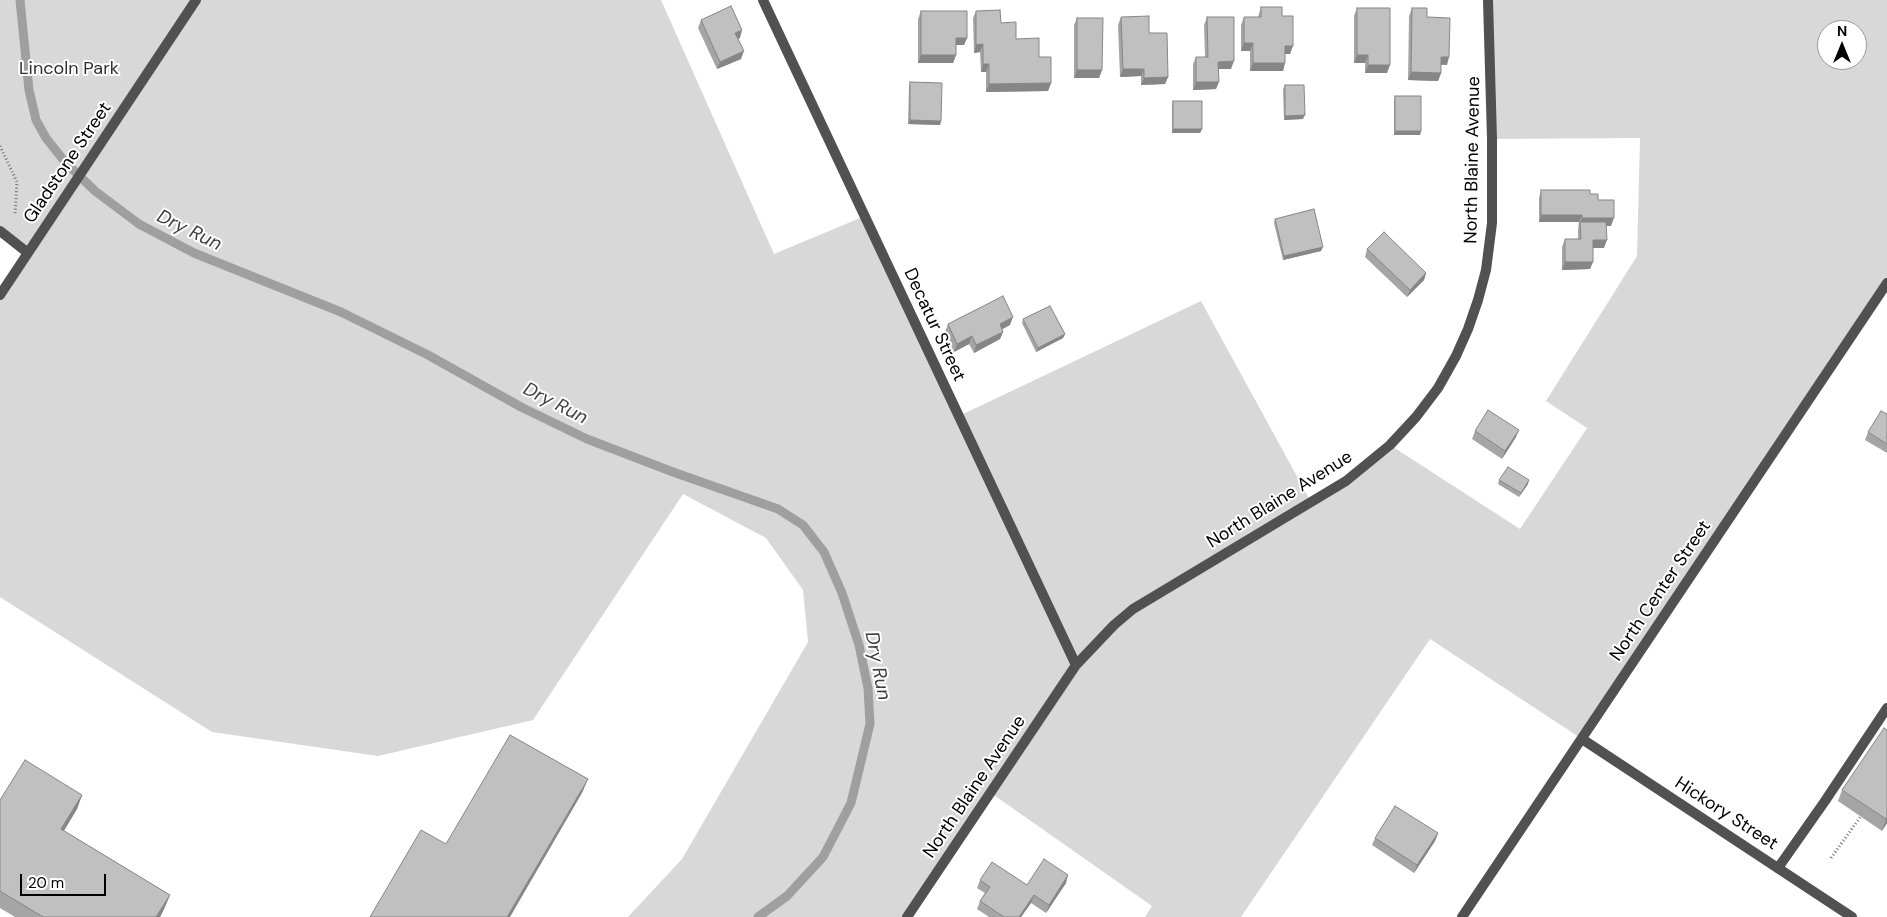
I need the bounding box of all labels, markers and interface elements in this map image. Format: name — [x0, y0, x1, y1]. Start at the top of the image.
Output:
north arrow — [1817, 20, 1867, 70]
text: N — [1837, 22, 1847, 40]
park label: Lincoln Park — [19, 58, 119, 80]
street label: North Blaine Avenue — [1461, 76, 1485, 244]
street label: Gladstone Street — [20, 98, 116, 228]
water label: Dry Run — [153, 206, 225, 256]
street label: Decatur Street — [898, 265, 970, 385]
water label: Dry Run — [519, 378, 591, 430]
street label: North Blaine Avenue — [1203, 446, 1357, 554]
street label: North Center Street — [1606, 517, 1716, 665]
water label: Dry Run — [859, 630, 895, 702]
street label: North Blaine Avenue — [919, 712, 1031, 862]
street label: Hickory Street — [1670, 773, 1782, 855]
scale bar — [22, 864, 109, 896]
text: 20 m — [28, 873, 64, 893]

